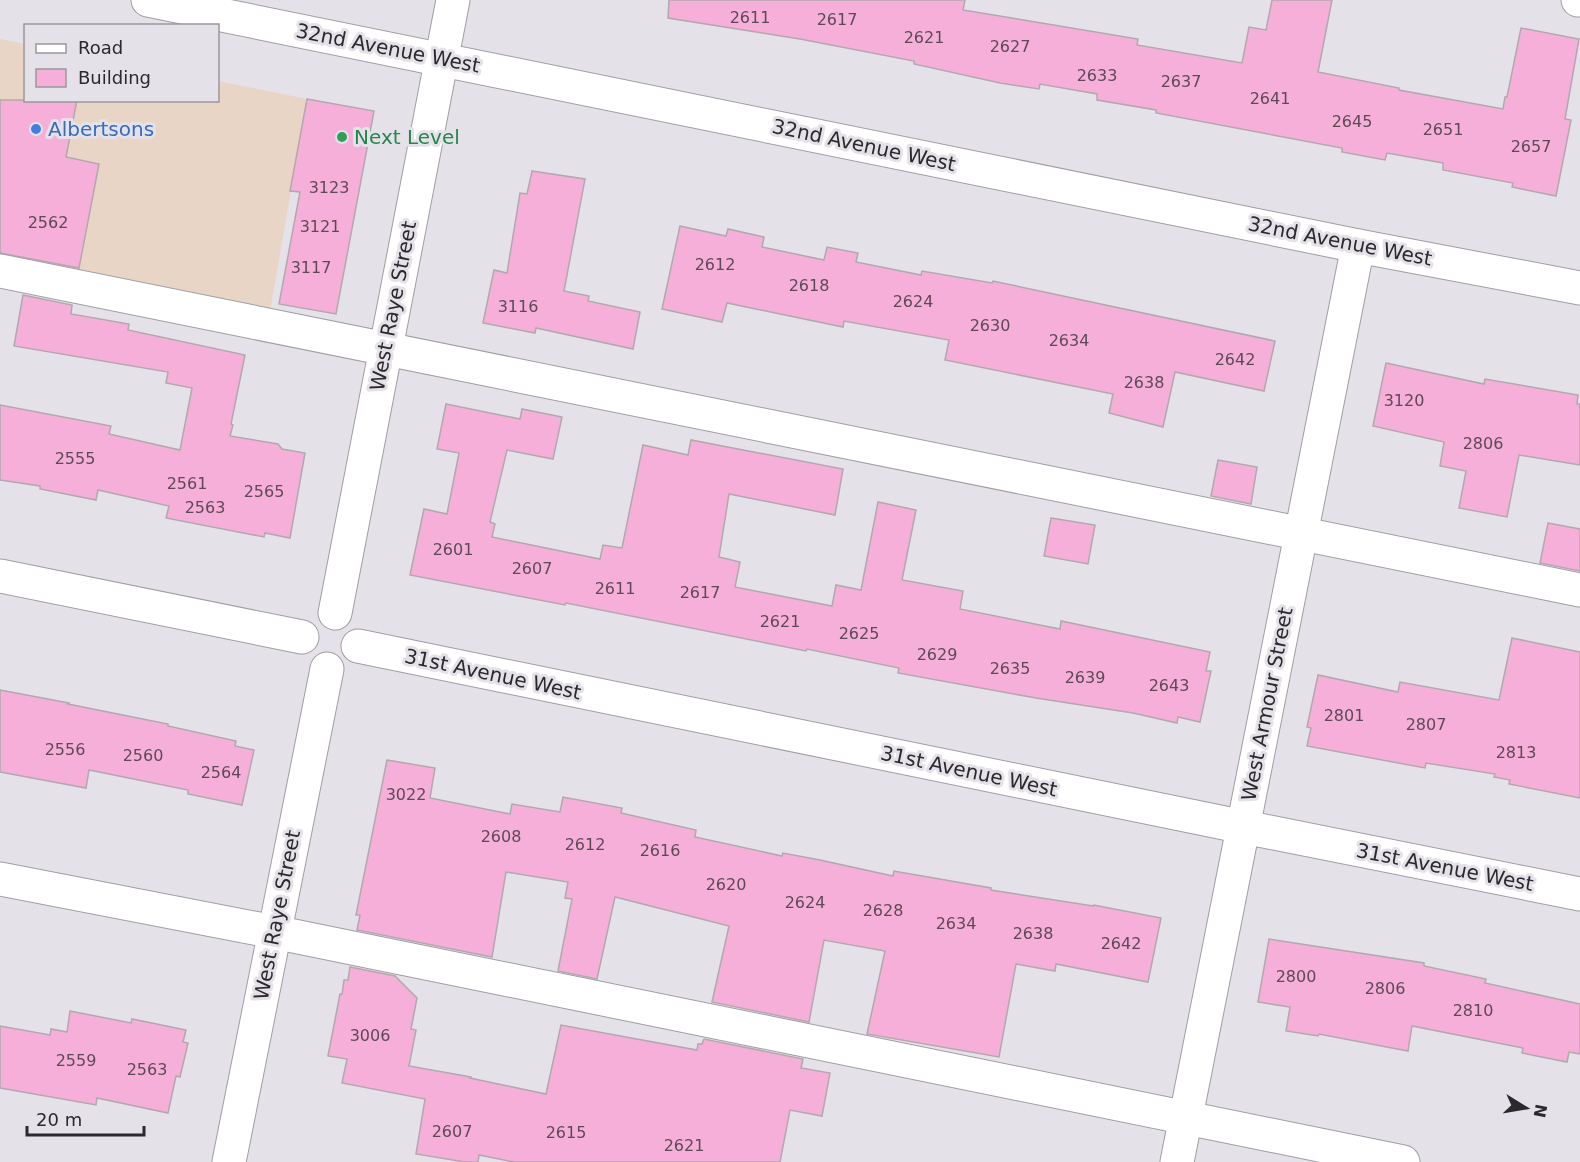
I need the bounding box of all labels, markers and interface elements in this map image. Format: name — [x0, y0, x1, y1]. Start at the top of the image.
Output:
house number: 2611 — [730, 8, 770, 27]
house number: 2617 — [817, 10, 857, 29]
street label: 32nd Avenue West — [294, 18, 482, 78]
legend — [24, 24, 219, 102]
house number: 2621 — [904, 28, 944, 47]
text: Road — [78, 37, 123, 58]
house number: 2627 — [990, 37, 1030, 56]
house number: 2633 — [1077, 66, 1117, 85]
text: Building — [78, 67, 151, 88]
house number: 2637 — [1161, 72, 1201, 91]
house number: 2641 — [1250, 89, 1290, 108]
house number: 2645 — [1332, 112, 1372, 131]
street label: 32nd Avenue West — [770, 114, 958, 176]
place label: Albertsons — [48, 117, 154, 141]
house number: 2651 — [1423, 120, 1463, 139]
marker: Albertsons — [29, 122, 43, 136]
place label: Next Level — [354, 125, 460, 149]
marker: Next Level — [335, 130, 349, 144]
house number: 2657 — [1511, 137, 1551, 156]
house number: 3123 — [309, 178, 349, 197]
street label: 32nd Avenue West — [1246, 211, 1434, 271]
house number: 2562 — [28, 213, 68, 232]
house number: 3121 — [300, 217, 340, 236]
street label: West Raye Street — [365, 219, 421, 393]
house number: 2612 — [695, 255, 735, 274]
house number: 3117 — [291, 258, 331, 277]
house number: 2618 — [789, 276, 829, 295]
house number: 2624 — [893, 292, 933, 311]
house number: 3116 — [498, 297, 538, 316]
house number: 2630 — [970, 316, 1010, 335]
house number: 2634 — [1049, 331, 1089, 350]
house number: 2642 — [1215, 350, 1255, 369]
house number: 2638 — [1124, 373, 1164, 392]
house number: 3120 — [1384, 391, 1424, 410]
house number: 2806 — [1463, 434, 1503, 453]
house number: 2555 — [55, 449, 95, 468]
house number: 2561 — [167, 474, 207, 493]
house number: 2565 — [244, 482, 284, 501]
house number: 2563 — [185, 498, 225, 517]
house number: 2601 — [433, 540, 473, 559]
house number: 2607 — [512, 559, 552, 578]
house number: 2611 — [595, 579, 635, 598]
house number: 2617 — [680, 583, 720, 602]
street label: West Armour Street — [1236, 605, 1298, 803]
house number: 2621 — [760, 612, 800, 631]
house number: 2625 — [839, 624, 879, 643]
street label: 31st Avenue West — [403, 644, 584, 704]
house number: 2629 — [917, 645, 957, 664]
house number: 2635 — [990, 659, 1030, 678]
house number: 2639 — [1065, 668, 1105, 687]
house number: 2643 — [1149, 676, 1189, 695]
house number: 2801 — [1324, 706, 1364, 725]
house number: 2807 — [1406, 715, 1446, 734]
house number: 2556 — [45, 740, 85, 759]
street label: 31st Avenue West — [879, 741, 1060, 801]
house number: 2813 — [1496, 743, 1536, 762]
house number: 2560 — [123, 746, 163, 765]
house number: 2564 — [201, 763, 241, 782]
house number: 3022 — [386, 785, 426, 804]
house number: 2608 — [481, 827, 521, 846]
street label: West Raye Street — [249, 828, 305, 1002]
house number: 2612 — [565, 835, 605, 854]
street label: 31st Avenue West — [1354, 838, 1536, 896]
house number: 2616 — [640, 841, 680, 860]
house number: 2620 — [706, 875, 746, 894]
house number: 2624 — [785, 893, 825, 912]
house number: 2628 — [863, 901, 903, 920]
house number: 2634 — [936, 914, 976, 933]
house number: 2638 — [1013, 924, 1053, 943]
house number: 2642 — [1101, 934, 1141, 953]
house number: 2800 — [1276, 967, 1316, 986]
house number: 2806 — [1365, 979, 1405, 998]
house number: 2810 — [1453, 1001, 1493, 1020]
house number: 3006 — [350, 1026, 390, 1045]
house number: 2559 — [56, 1051, 96, 1070]
house number: 2563 — [127, 1060, 167, 1079]
north arrow — [1496, 1078, 1556, 1138]
scale bar — [27, 1099, 144, 1137]
text: N — [1530, 1102, 1551, 1119]
text: 20 m — [36, 1109, 82, 1130]
house number: 2607 — [432, 1122, 472, 1141]
house number: 2615 — [546, 1123, 586, 1142]
house number: 2621 — [664, 1136, 704, 1155]

